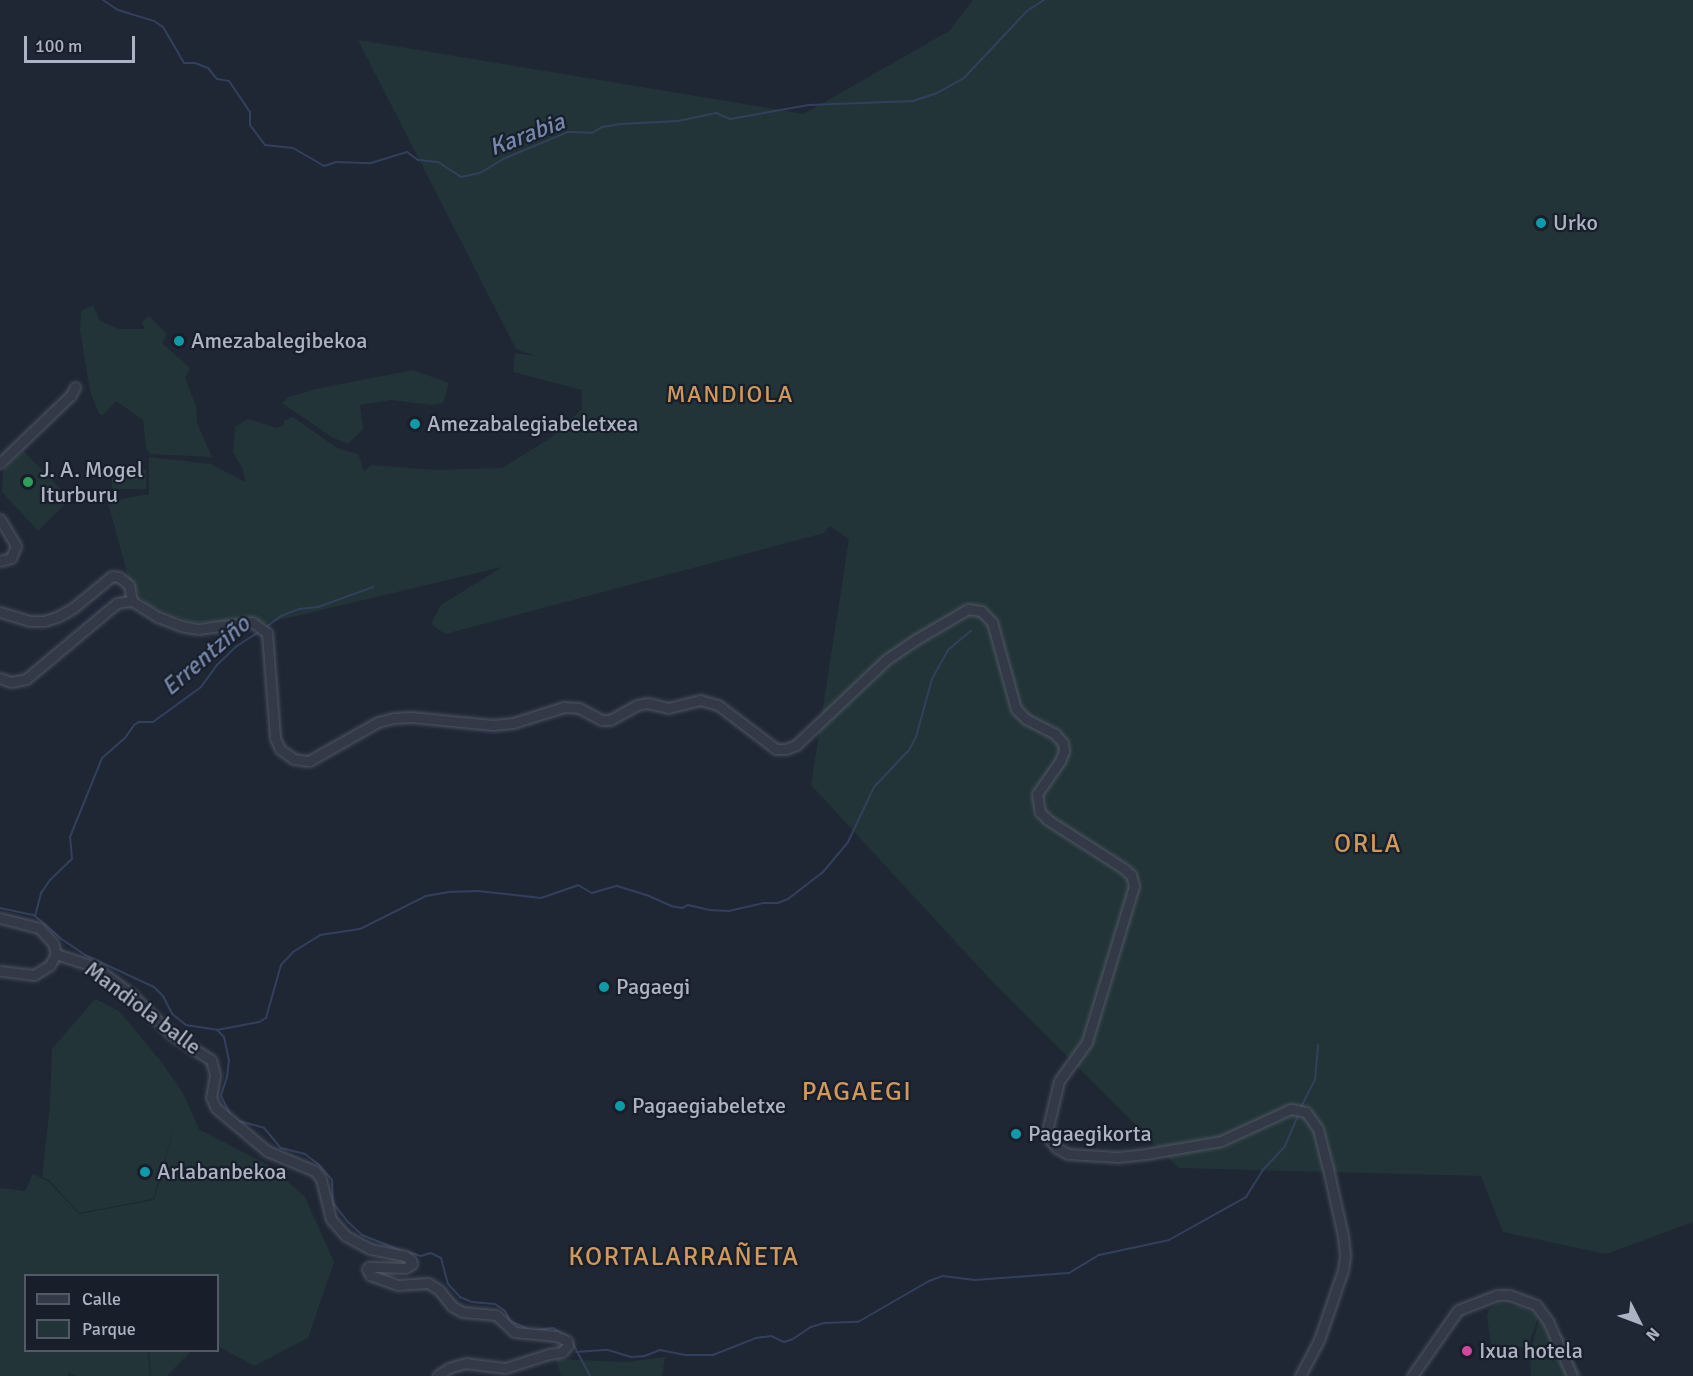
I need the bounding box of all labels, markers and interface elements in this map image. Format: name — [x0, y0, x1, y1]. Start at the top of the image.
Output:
scale bar — [27, 24, 138, 62]
text: 100 m — [35, 35, 82, 57]
water label: Karabia — [485, 107, 569, 163]
place label: Urko — [1553, 210, 1598, 236]
marker: Urko — [1534, 216, 1548, 230]
place label: Amezabalegibekoa — [191, 328, 367, 354]
marker: Amezabalegibekoa — [172, 334, 186, 348]
district label: MANDIOLA — [666, 381, 794, 409]
place label: Amezabalegiabeletxea — [427, 411, 638, 437]
marker: Amezabalegiabeletxea — [408, 417, 422, 431]
place label: J. A. Mogel Iturburu — [40, 456, 143, 508]
marker: J. A. Mogel Iturburu — [21, 475, 35, 489]
water label: Errentziño — [156, 610, 256, 702]
district label: ORLA — [1334, 829, 1402, 861]
street label: Mandiola balle — [80, 956, 206, 1060]
place label: Pagaegi — [616, 974, 690, 1000]
marker: Pagaegi — [597, 980, 611, 994]
district label: PAGAEGI — [802, 1077, 912, 1109]
place label: Pagaegiabeletxe — [632, 1093, 786, 1119]
marker: Pagaegiabeletxe — [613, 1099, 627, 1113]
place label: Pagaegikorta — [1028, 1121, 1152, 1147]
marker: Pagaegikorta — [1009, 1127, 1023, 1141]
place label: Arlabanbekoa — [157, 1159, 287, 1185]
marker: Arlabanbekoa — [138, 1165, 152, 1179]
district label: KORTALARRAÑETA — [568, 1242, 800, 1274]
legend — [24, 1274, 219, 1352]
text: Calle — [82, 1288, 121, 1310]
north arrow — [1609, 1292, 1669, 1352]
text: Parque — [82, 1318, 136, 1340]
text: N — [1641, 1323, 1664, 1345]
place label: Ixua hotela — [1479, 1338, 1583, 1364]
marker: Ixua hotela — [1460, 1344, 1474, 1358]

